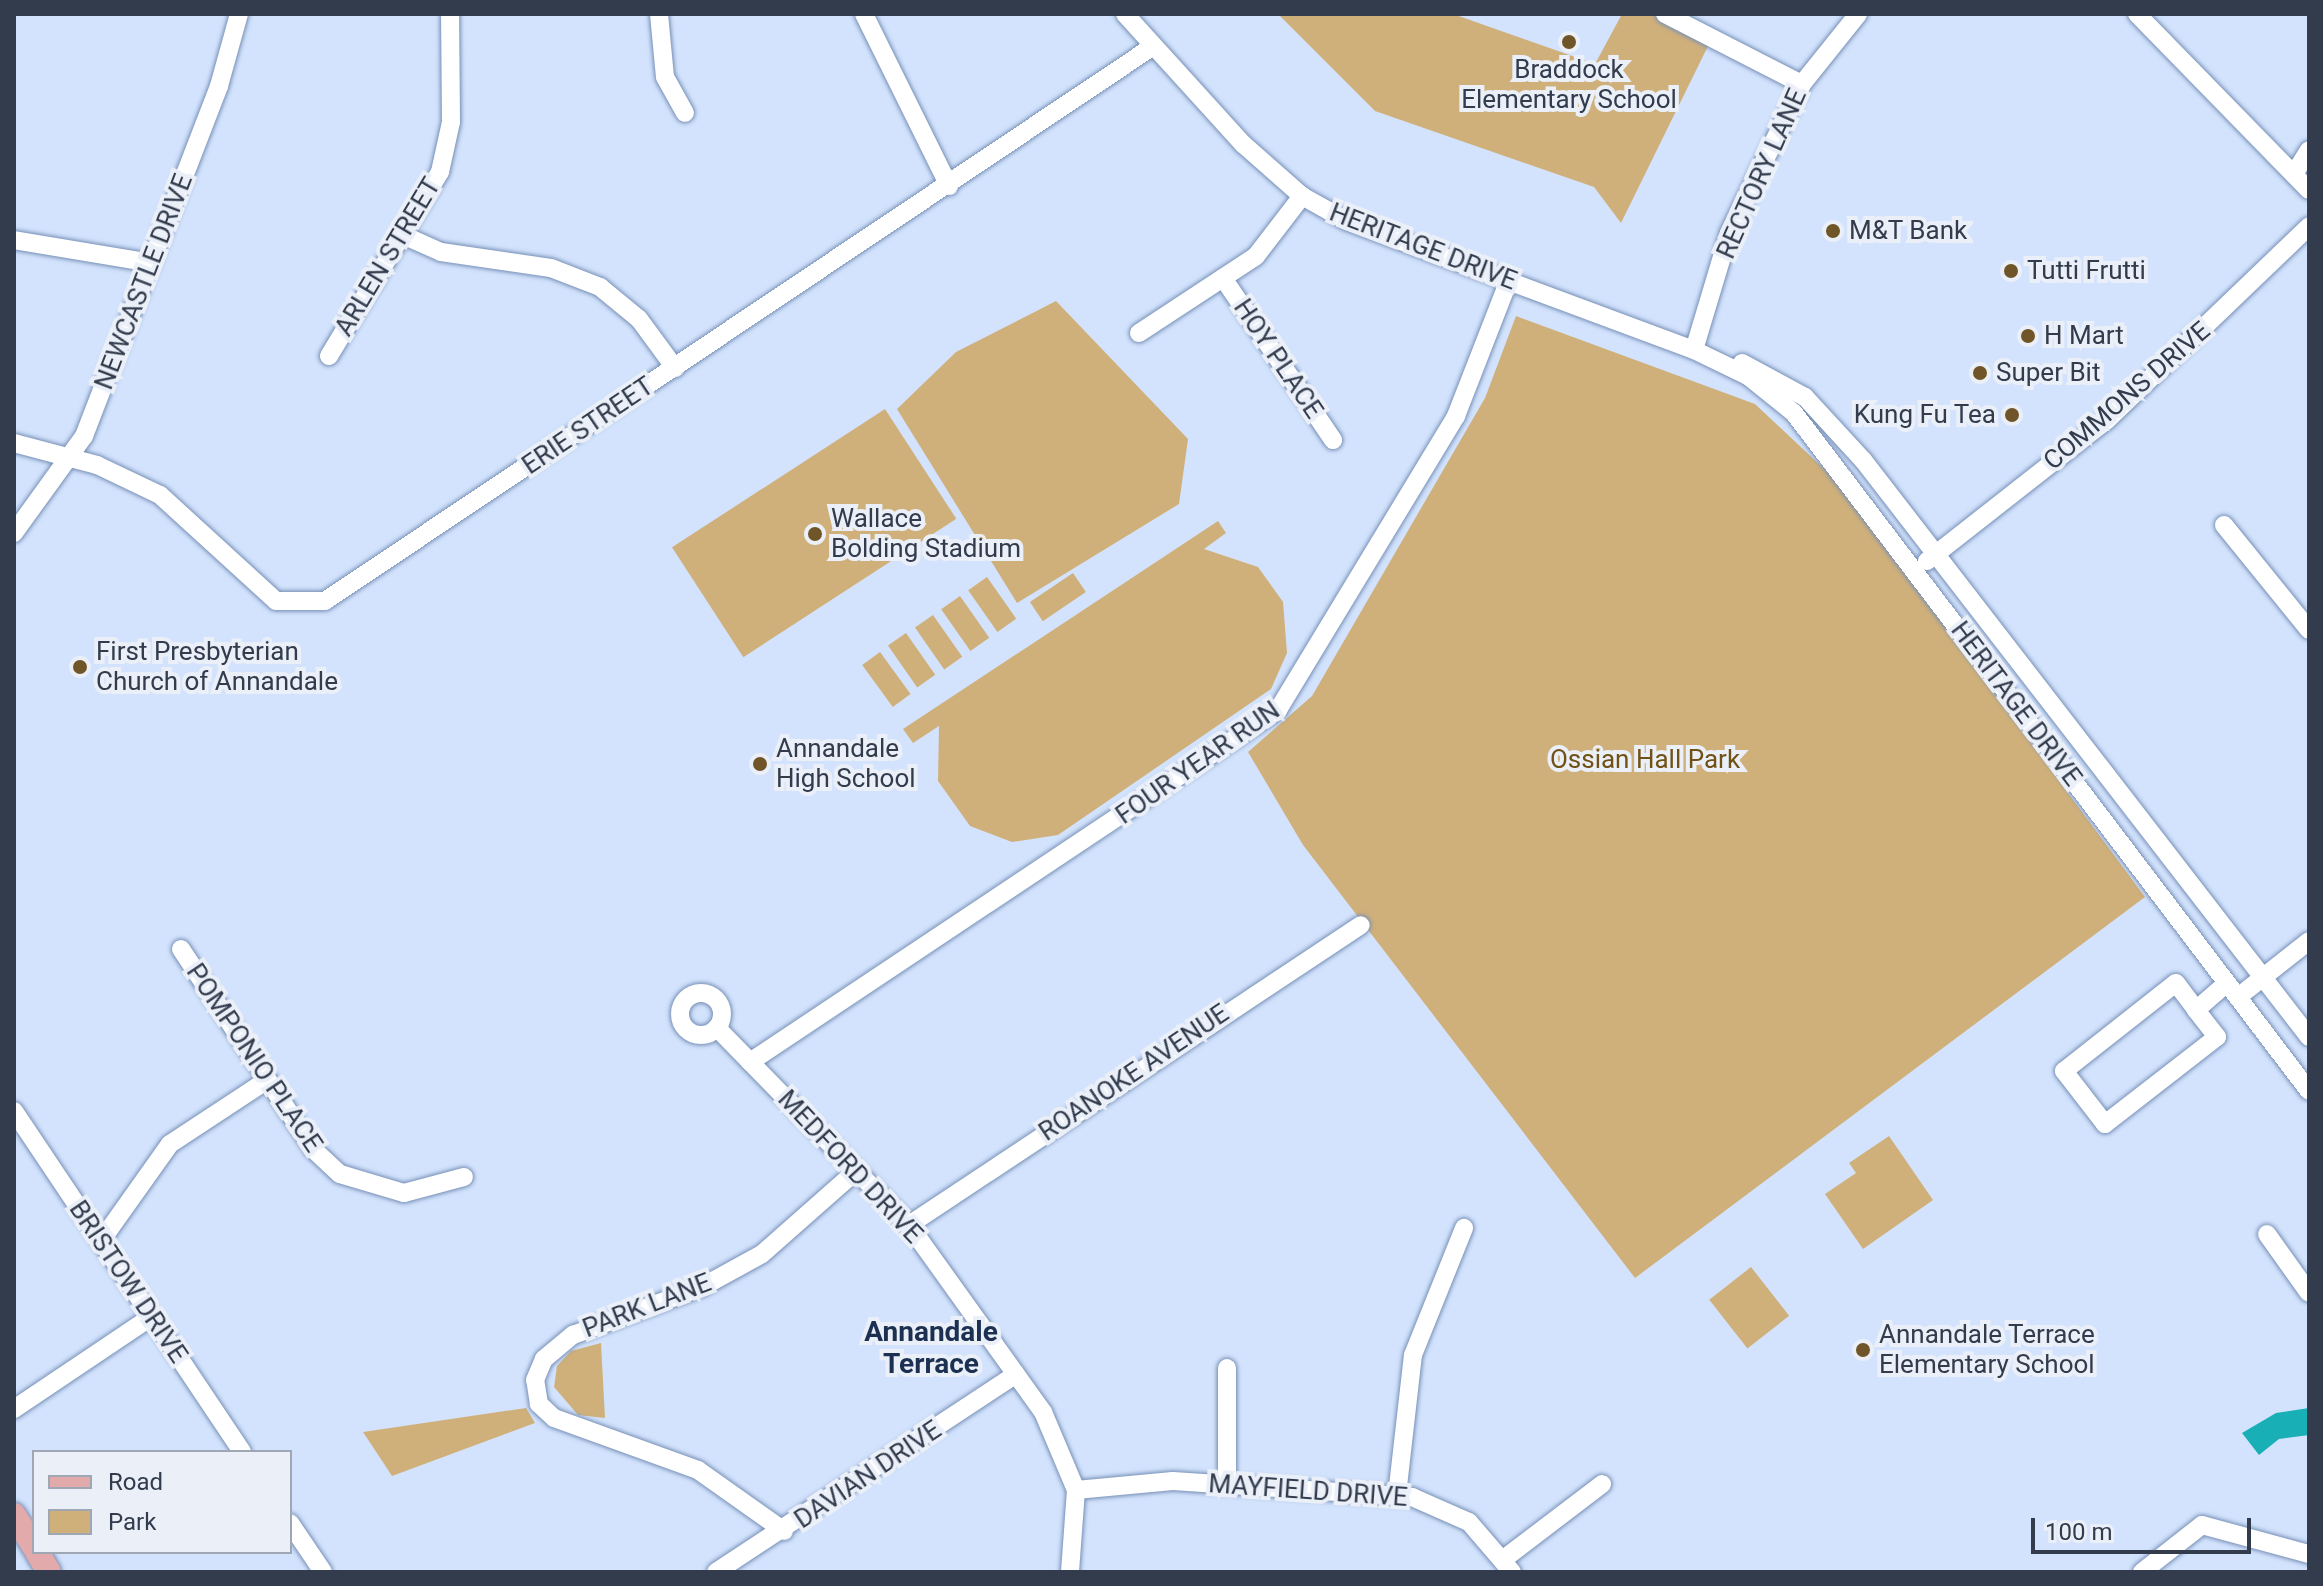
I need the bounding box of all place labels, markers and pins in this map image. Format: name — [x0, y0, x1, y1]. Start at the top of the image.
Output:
marker: Braddock Elementary School — [1560, 33, 1578, 51]
place label: Braddock Elementary School — [1461, 54, 1677, 116]
place label: M&T Bank — [1849, 215, 1968, 247]
marker: M&T Bank — [1824, 222, 1842, 240]
place label: Tutti Frutti — [2027, 255, 2146, 287]
marker: Tutti Frutti — [2002, 262, 2020, 280]
place label: H Mart — [2044, 320, 2124, 352]
marker: H Mart — [2019, 327, 2037, 345]
place label: Super Bit — [1996, 357, 2100, 389]
marker: Super Bit — [1971, 364, 1989, 382]
place label: Kung Fu Tea — [1853, 399, 1996, 431]
marker: Kung Fu Tea — [2003, 406, 2021, 424]
place label: Wallace Bolding Stadium — [831, 503, 1021, 564]
marker: Wallace Bolding Stadium — [806, 525, 824, 543]
place label: First Presbyterian Church of Annandale — [96, 636, 338, 698]
marker: First Presbyterian Church of Annandale — [71, 658, 89, 676]
place label: Annandale High School — [776, 733, 916, 794]
marker: Annandale High School — [751, 755, 769, 773]
place label: Annandale Terrace Elementary School — [1879, 1319, 2095, 1380]
marker: Annandale Terrace Elementary School — [1854, 1341, 1872, 1359]

